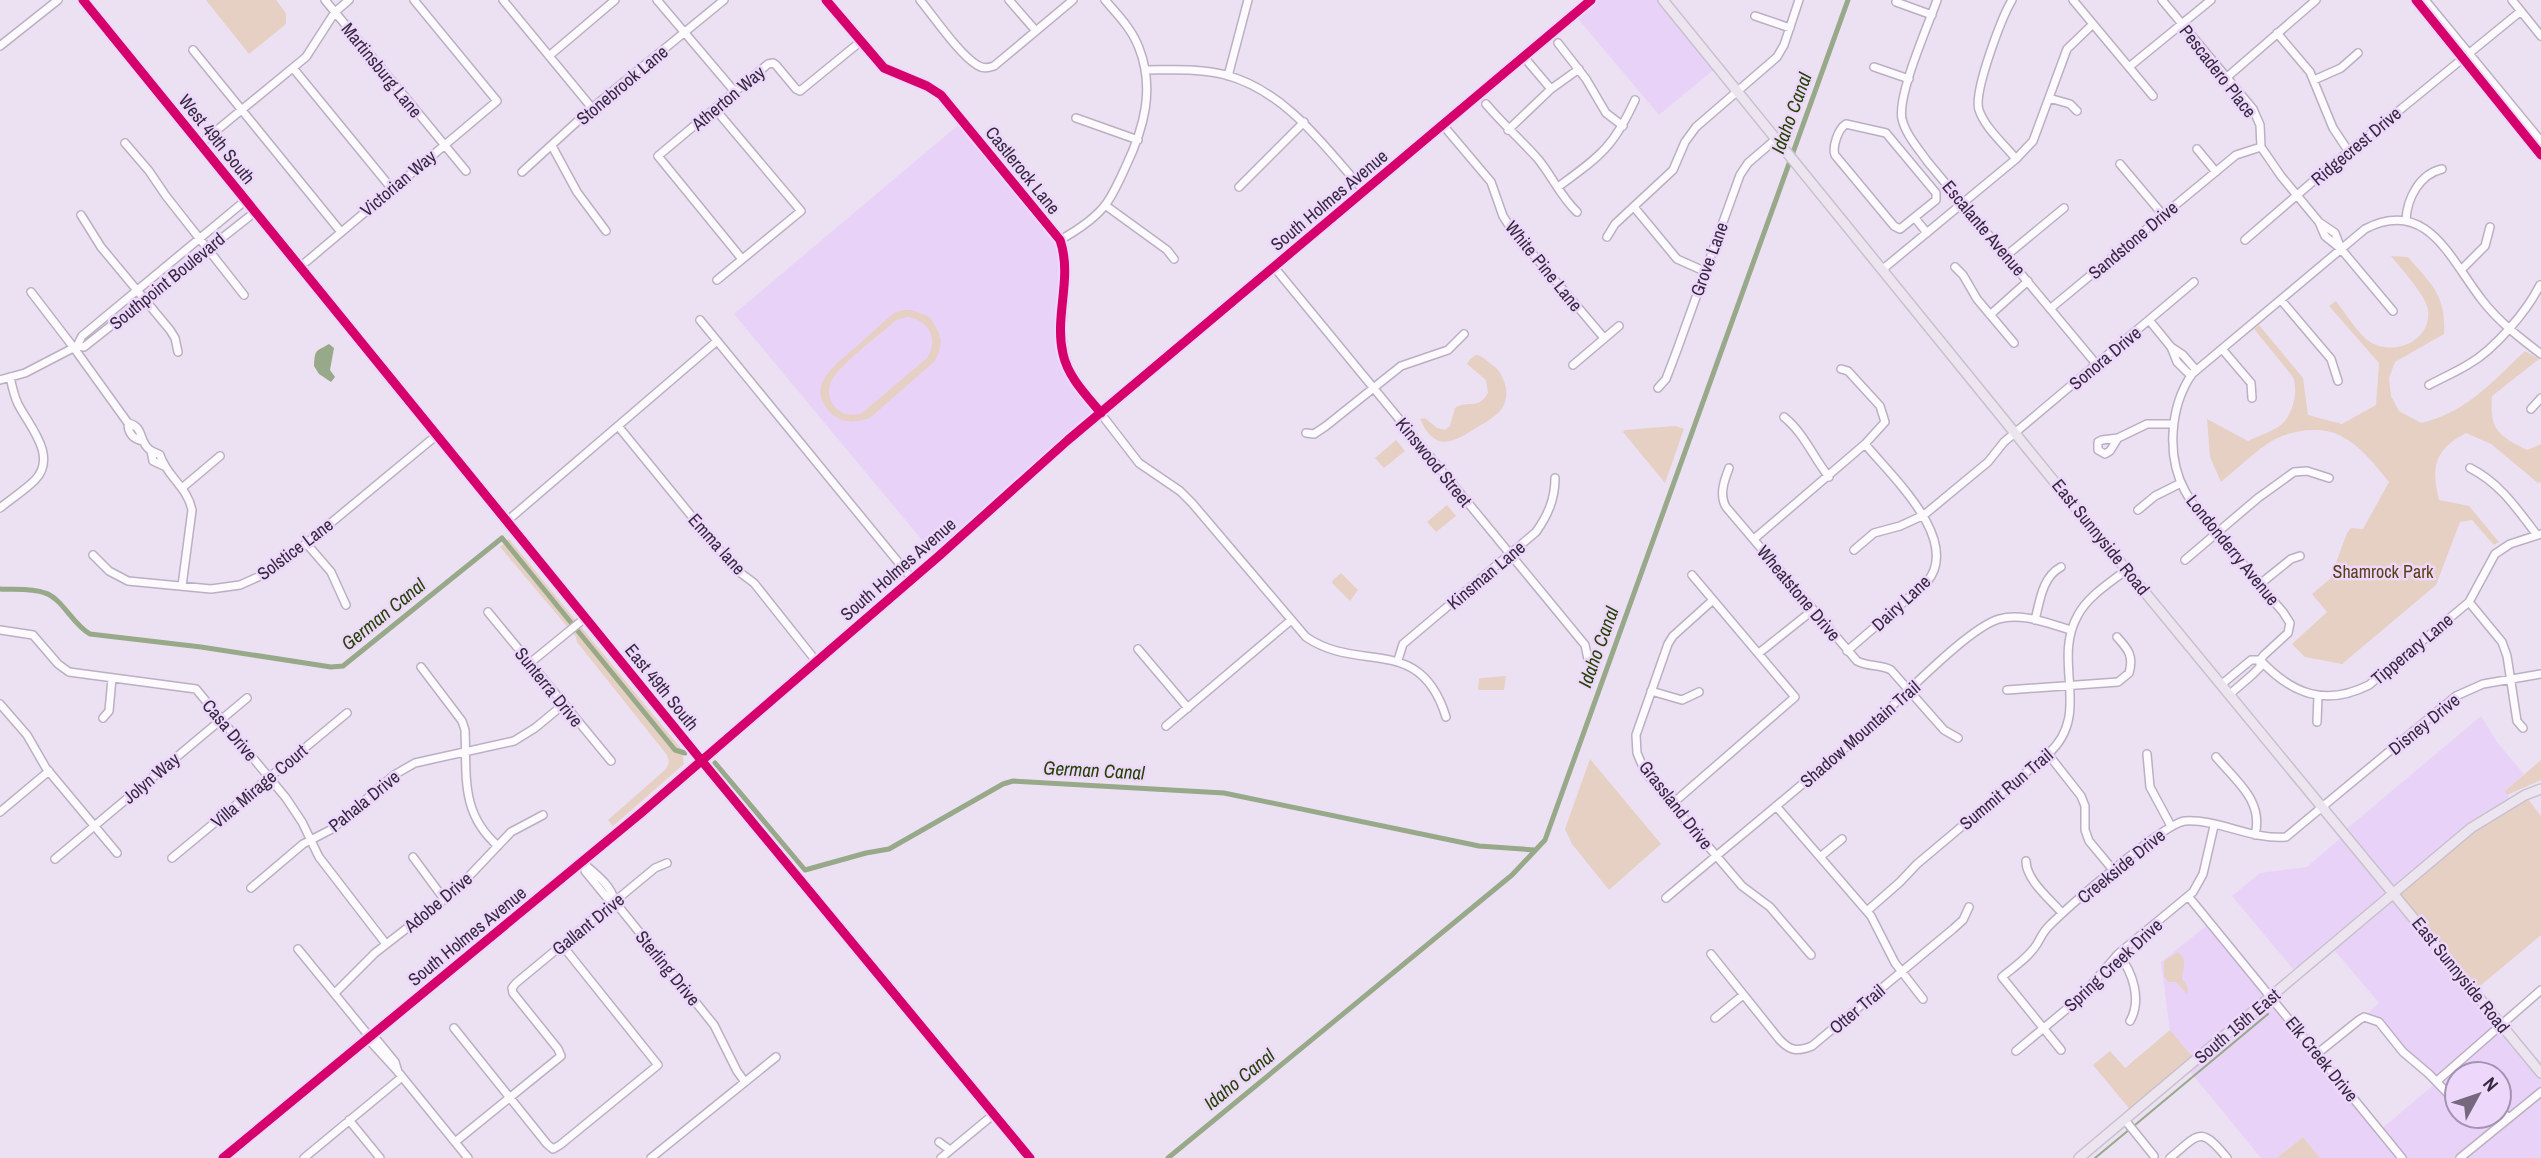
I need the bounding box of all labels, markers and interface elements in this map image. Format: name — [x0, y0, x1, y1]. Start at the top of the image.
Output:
street label: Martinsburg Lane — [336, 17, 428, 123]
street label: Pescadero Place — [2174, 19, 2262, 123]
street label: Stonebrook Lane — [571, 39, 673, 131]
street label: Atherton Way — [685, 59, 771, 137]
water label: Idaho Canal — [1764, 69, 1818, 157]
street label: West 49th South — [173, 89, 261, 189]
street label: Ridgecrest Drive — [2306, 101, 2406, 191]
street label: Castlerock Lane — [980, 121, 1066, 219]
street label: Victorian Way — [355, 143, 442, 222]
street label: South Holmes Avenue — [1265, 144, 1393, 256]
street label: Escalante Avenue — [1937, 175, 2031, 281]
street label: Sandstone Drive — [2083, 195, 2183, 285]
street label: White Pine Lane — [1500, 215, 1588, 317]
street label: Grove Lane — [1684, 218, 1734, 300]
street label: Southpoint Boulevard — [104, 227, 230, 335]
street label: Sonora Drive — [2064, 320, 2146, 396]
street label: Kinswood Street — [1390, 412, 1478, 512]
street label: East Sunnyside Road — [2046, 474, 2156, 600]
street label: Londonderry Avenue — [2180, 489, 2286, 611]
street label: Emma lane — [683, 508, 751, 580]
street label: Solstice Lane — [252, 512, 338, 586]
street label: South Holmes Avenue — [835, 512, 961, 626]
street label: Kinsman Lane — [1442, 535, 1530, 615]
street label: Wheatstone Drive — [1751, 540, 1847, 646]
park label: Shamrock Park — [2333, 559, 2434, 584]
street label: Dairy Lane — [1866, 569, 1936, 637]
water label: German Canal — [335, 572, 431, 656]
water label: Idaho Canal — [1571, 603, 1625, 691]
street label: Tipperary Lane — [2366, 607, 2458, 691]
street label: East 49th South — [619, 638, 705, 736]
street label: Sunterra Drive — [509, 642, 589, 732]
street label: Shadow Mountain Trail — [1795, 675, 1925, 793]
street label: Disney Drive — [2383, 687, 2465, 761]
street label: Casa Drive — [197, 694, 263, 766]
street label: Villa Mirage Court — [205, 738, 313, 834]
street label: Summit Run Trail — [1954, 743, 2058, 835]
street label: Jolyn Way — [117, 746, 185, 809]
water label: German Canal — [1043, 754, 1146, 786]
street label: Grassland Drive — [1633, 755, 1719, 855]
street label: Pahala Drive — [323, 764, 405, 838]
street label: Creekside Drive — [2072, 823, 2170, 909]
street label: Adobe Drive — [398, 866, 477, 939]
street label: South Holmes Avenue — [402, 880, 532, 992]
street label: Gallant Drive — [547, 887, 629, 961]
street label: East Sunnyside Road — [2406, 912, 2516, 1038]
street label: Spring Creek Drive — [2058, 913, 2168, 1017]
street label: Sterling Drive — [630, 925, 706, 1011]
street label: Otter Trail — [1824, 978, 1890, 1040]
street label: South 15th East — [2189, 983, 2285, 1069]
street label: Elk Creek Drive — [2280, 1011, 2364, 1107]
water label: Idaho Canal — [1198, 1042, 1280, 1116]
north arrow — [2443, 1060, 2513, 1130]
text: N — [2477, 1071, 2505, 1097]

